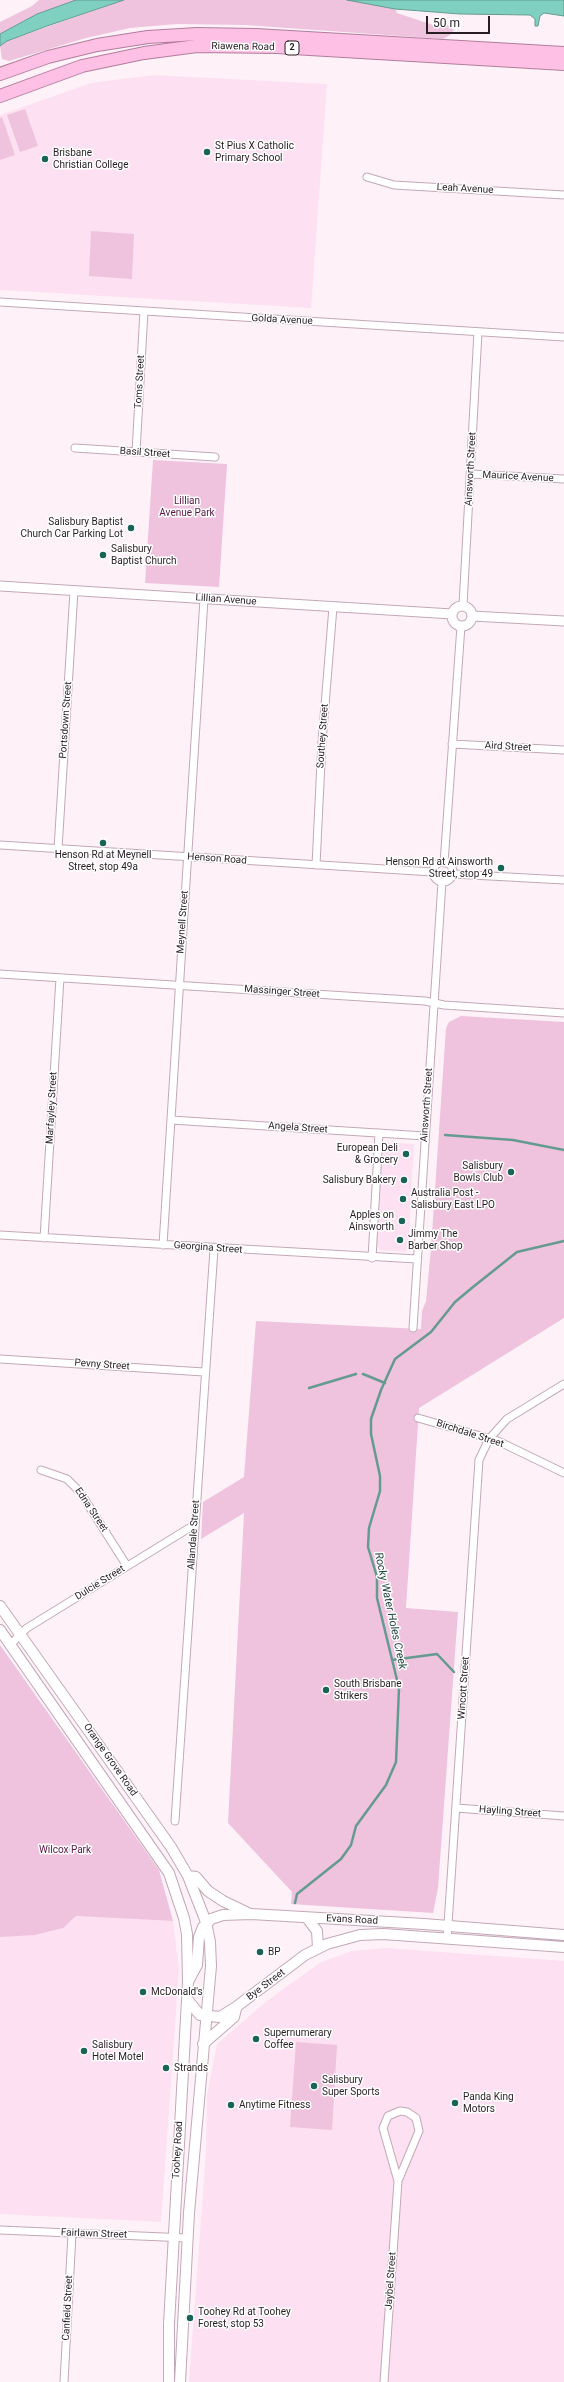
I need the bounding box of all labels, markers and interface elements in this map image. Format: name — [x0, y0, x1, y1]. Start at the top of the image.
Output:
scale bar — [428, 8, 492, 34]
text: 50 m — [433, 16, 460, 30]
street label: Riawena Road — [211, 40, 275, 54]
road number: 2 — [285, 41, 299, 55]
place label: St Pius X Catholic Primary School — [215, 140, 294, 164]
place label: Brisbane Christian College — [53, 147, 128, 170]
marker: St Pius X Catholic Primary School — [202, 147, 212, 157]
marker: Brisbane Christian College — [40, 154, 50, 164]
street label: Leah Avenue — [436, 182, 494, 196]
street label: Golda Avenue — [251, 312, 313, 328]
street label: Toms Street — [133, 355, 147, 409]
street label: Ainsworth Street — [463, 432, 479, 506]
street label: Basil Street — [119, 445, 171, 461]
street label: Maurice Avenue — [482, 469, 554, 485]
park label: Lillian Avenue Park — [159, 495, 215, 518]
place label: Salisbury Baptist Church Car Parking Lot — [21, 516, 123, 540]
marker: Salisbury Baptist Church Car Parking Lot — [126, 523, 136, 533]
place label: Salisbury Baptist Church — [111, 543, 176, 566]
marker: Salisbury Baptist Church — [98, 550, 108, 560]
street label: Lillian Avenue — [195, 592, 257, 608]
street label: Portsdown Street — [57, 681, 75, 759]
street label: Southey Street — [315, 703, 331, 769]
street label: Aird Street — [484, 740, 532, 754]
marker: Henson Rd at Meynell Street, stop 49a — [98, 838, 108, 848]
place label: Henson Rd at Meynell Street, stop 49a — [55, 849, 151, 872]
street label: Henson Road — [187, 851, 247, 867]
place label: Henson Rd at Ainsworth Street, stop 49 — [385, 856, 493, 880]
marker: Henson Rd at Ainsworth Street, stop 49 — [496, 863, 506, 873]
street label: Meynell Street — [175, 890, 191, 954]
street label: Massinger Street — [244, 983, 320, 1001]
street label: Ainsworth Street — [418, 1068, 436, 1142]
street label: Marfayley Street — [44, 1072, 60, 1144]
street label: Angela Street — [268, 1120, 328, 1136]
place label: European Deli & Grocery — [337, 1142, 398, 1166]
marker: European Deli & Grocery — [401, 1149, 411, 1159]
place label: Salisbury Bowls Club — [453, 1160, 503, 1184]
marker: Salisbury Bowls Club — [506, 1167, 516, 1177]
place label: Salisbury Bakery — [323, 1174, 396, 1186]
marker: Salisbury Bakery — [399, 1175, 409, 1185]
place label: Australia Post - Salisbury East LPO — [411, 1187, 495, 1210]
marker: Australia Post - Salisbury East LPO — [398, 1194, 408, 1204]
place label: Apples on Ainsworth — [349, 1209, 394, 1232]
marker: Apples on Ainsworth — [397, 1216, 407, 1226]
place label: Jimmy The Barber Shop — [408, 1228, 463, 1252]
marker: Jimmy The Barber Shop — [395, 1235, 405, 1245]
street label: Georgina Street — [173, 1240, 243, 1256]
street label: Pevny Street — [74, 1357, 130, 1373]
street label: Birchdale Street — [435, 1417, 505, 1451]
street label: Edna Street — [72, 1485, 110, 1535]
street label: Allandale Street — [186, 1500, 202, 1570]
water label: Rocky Water Holes Creek — [371, 1551, 409, 1671]
street label: Dulcie Street — [73, 1563, 127, 1603]
street label: Wincott Street — [456, 1656, 472, 1720]
place label: South Brisbane Strikers — [334, 1678, 402, 1702]
marker: South Brisbane Strikers — [321, 1685, 331, 1695]
street label: Orange Grove Road — [81, 1721, 139, 1799]
street label: Hayling Street — [479, 1804, 541, 1820]
park label: Wilcox Park — [39, 1844, 91, 1856]
street label: Evans Road — [326, 1913, 378, 1927]
place label: BP — [268, 1946, 281, 1958]
marker: BP — [255, 1947, 265, 1957]
street label: Bye Street — [244, 1967, 288, 2003]
place label: McDonald's — [151, 1986, 203, 1998]
marker: McDonald's — [138, 1987, 148, 1997]
place label: Supernumerary Coffee — [264, 2027, 332, 2050]
marker: Supernumerary Coffee — [251, 2034, 261, 2044]
place label: Salisbury Hotel Motel — [92, 2039, 144, 2062]
marker: Salisbury Hotel Motel — [79, 2046, 89, 2056]
place label: Strands — [174, 2062, 208, 2074]
marker: Strands — [161, 2063, 171, 2073]
place label: Salisbury Super Sports — [322, 2074, 380, 2098]
marker: Salisbury Super Sports — [309, 2081, 319, 2091]
place label: Panda King Motors — [463, 2091, 514, 2114]
marker: Panda King Motors — [450, 2098, 460, 2108]
place label: Anytime Fitness — [239, 2099, 310, 2111]
marker: Anytime Fitness — [226, 2100, 236, 2110]
street label: Toohey Road — [170, 2121, 186, 2179]
street label: Fairlawn Street — [61, 2227, 127, 2241]
street label: Jaybel Street — [383, 2252, 399, 2310]
street label: Canfield Street — [60, 2275, 76, 2341]
place label: Toohey Rd at Toohey Forest, stop 53 — [198, 2306, 291, 2330]
marker: Toohey Rd at Toohey Forest, stop 53 — [185, 2313, 195, 2323]

